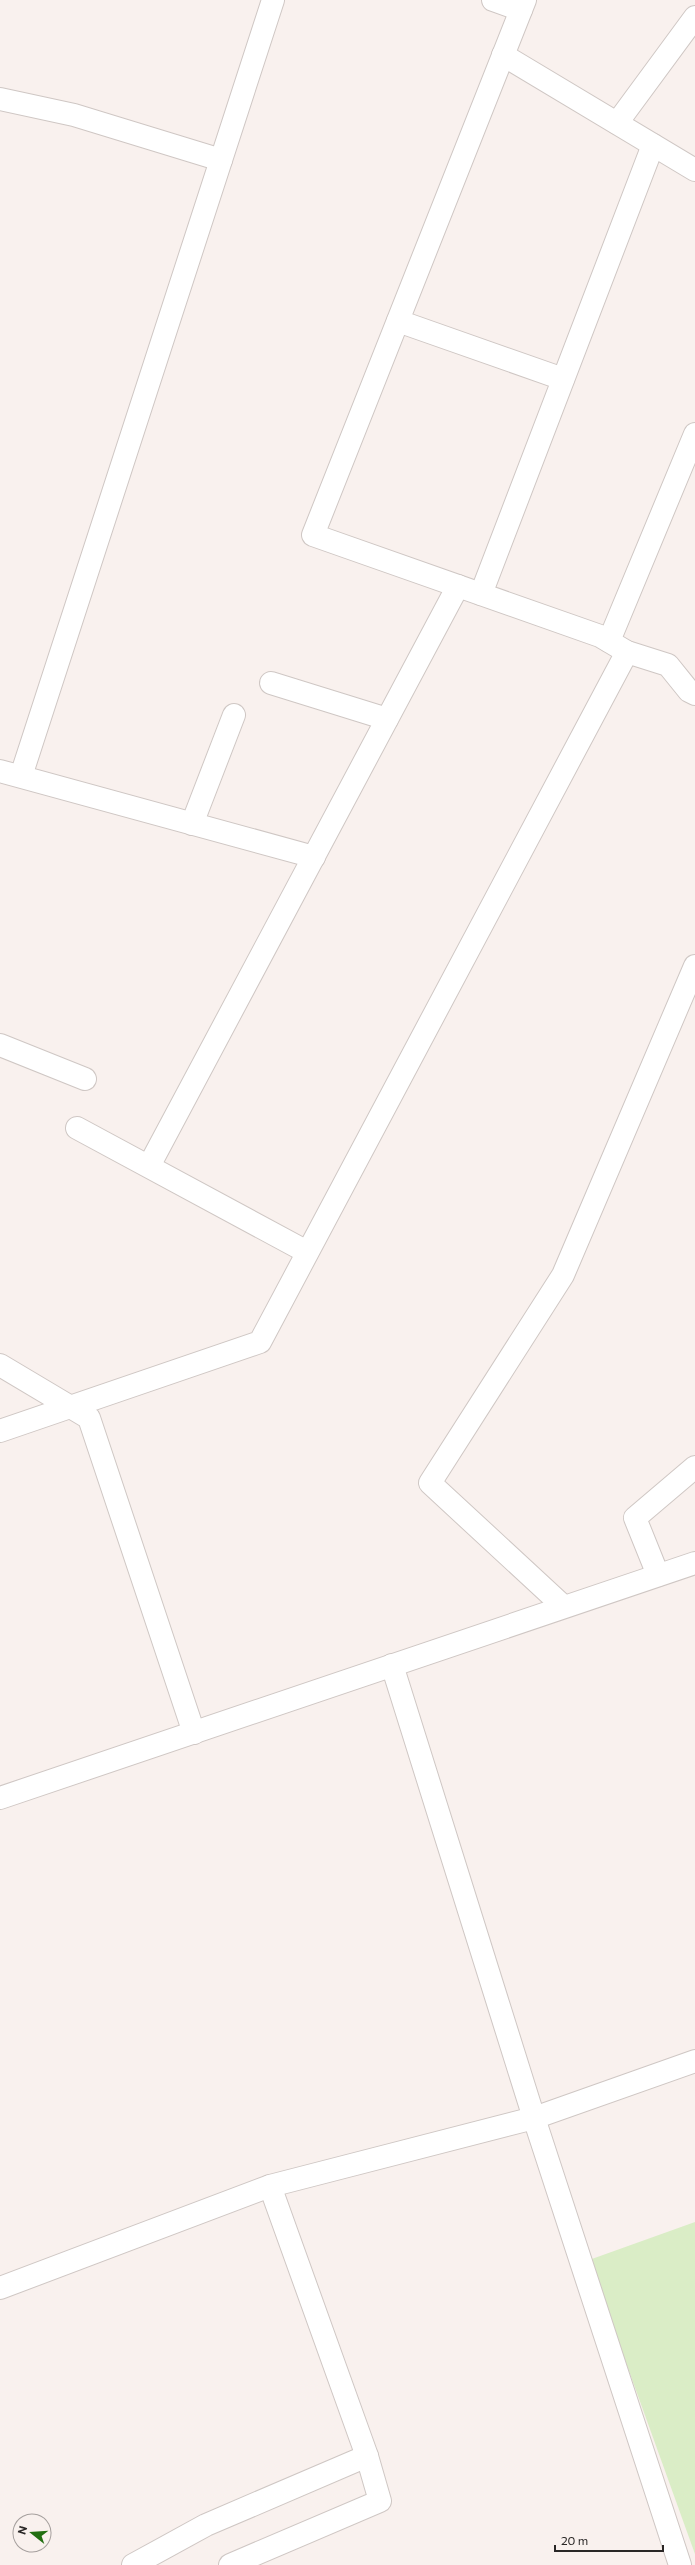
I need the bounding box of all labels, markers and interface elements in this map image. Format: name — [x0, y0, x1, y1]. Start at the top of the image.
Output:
north arrow — [12, 2513, 52, 2553]
text: N — [15, 2524, 29, 2536]
scale bar — [555, 2527, 663, 2553]
text: 20 m — [561, 2533, 588, 2547]

